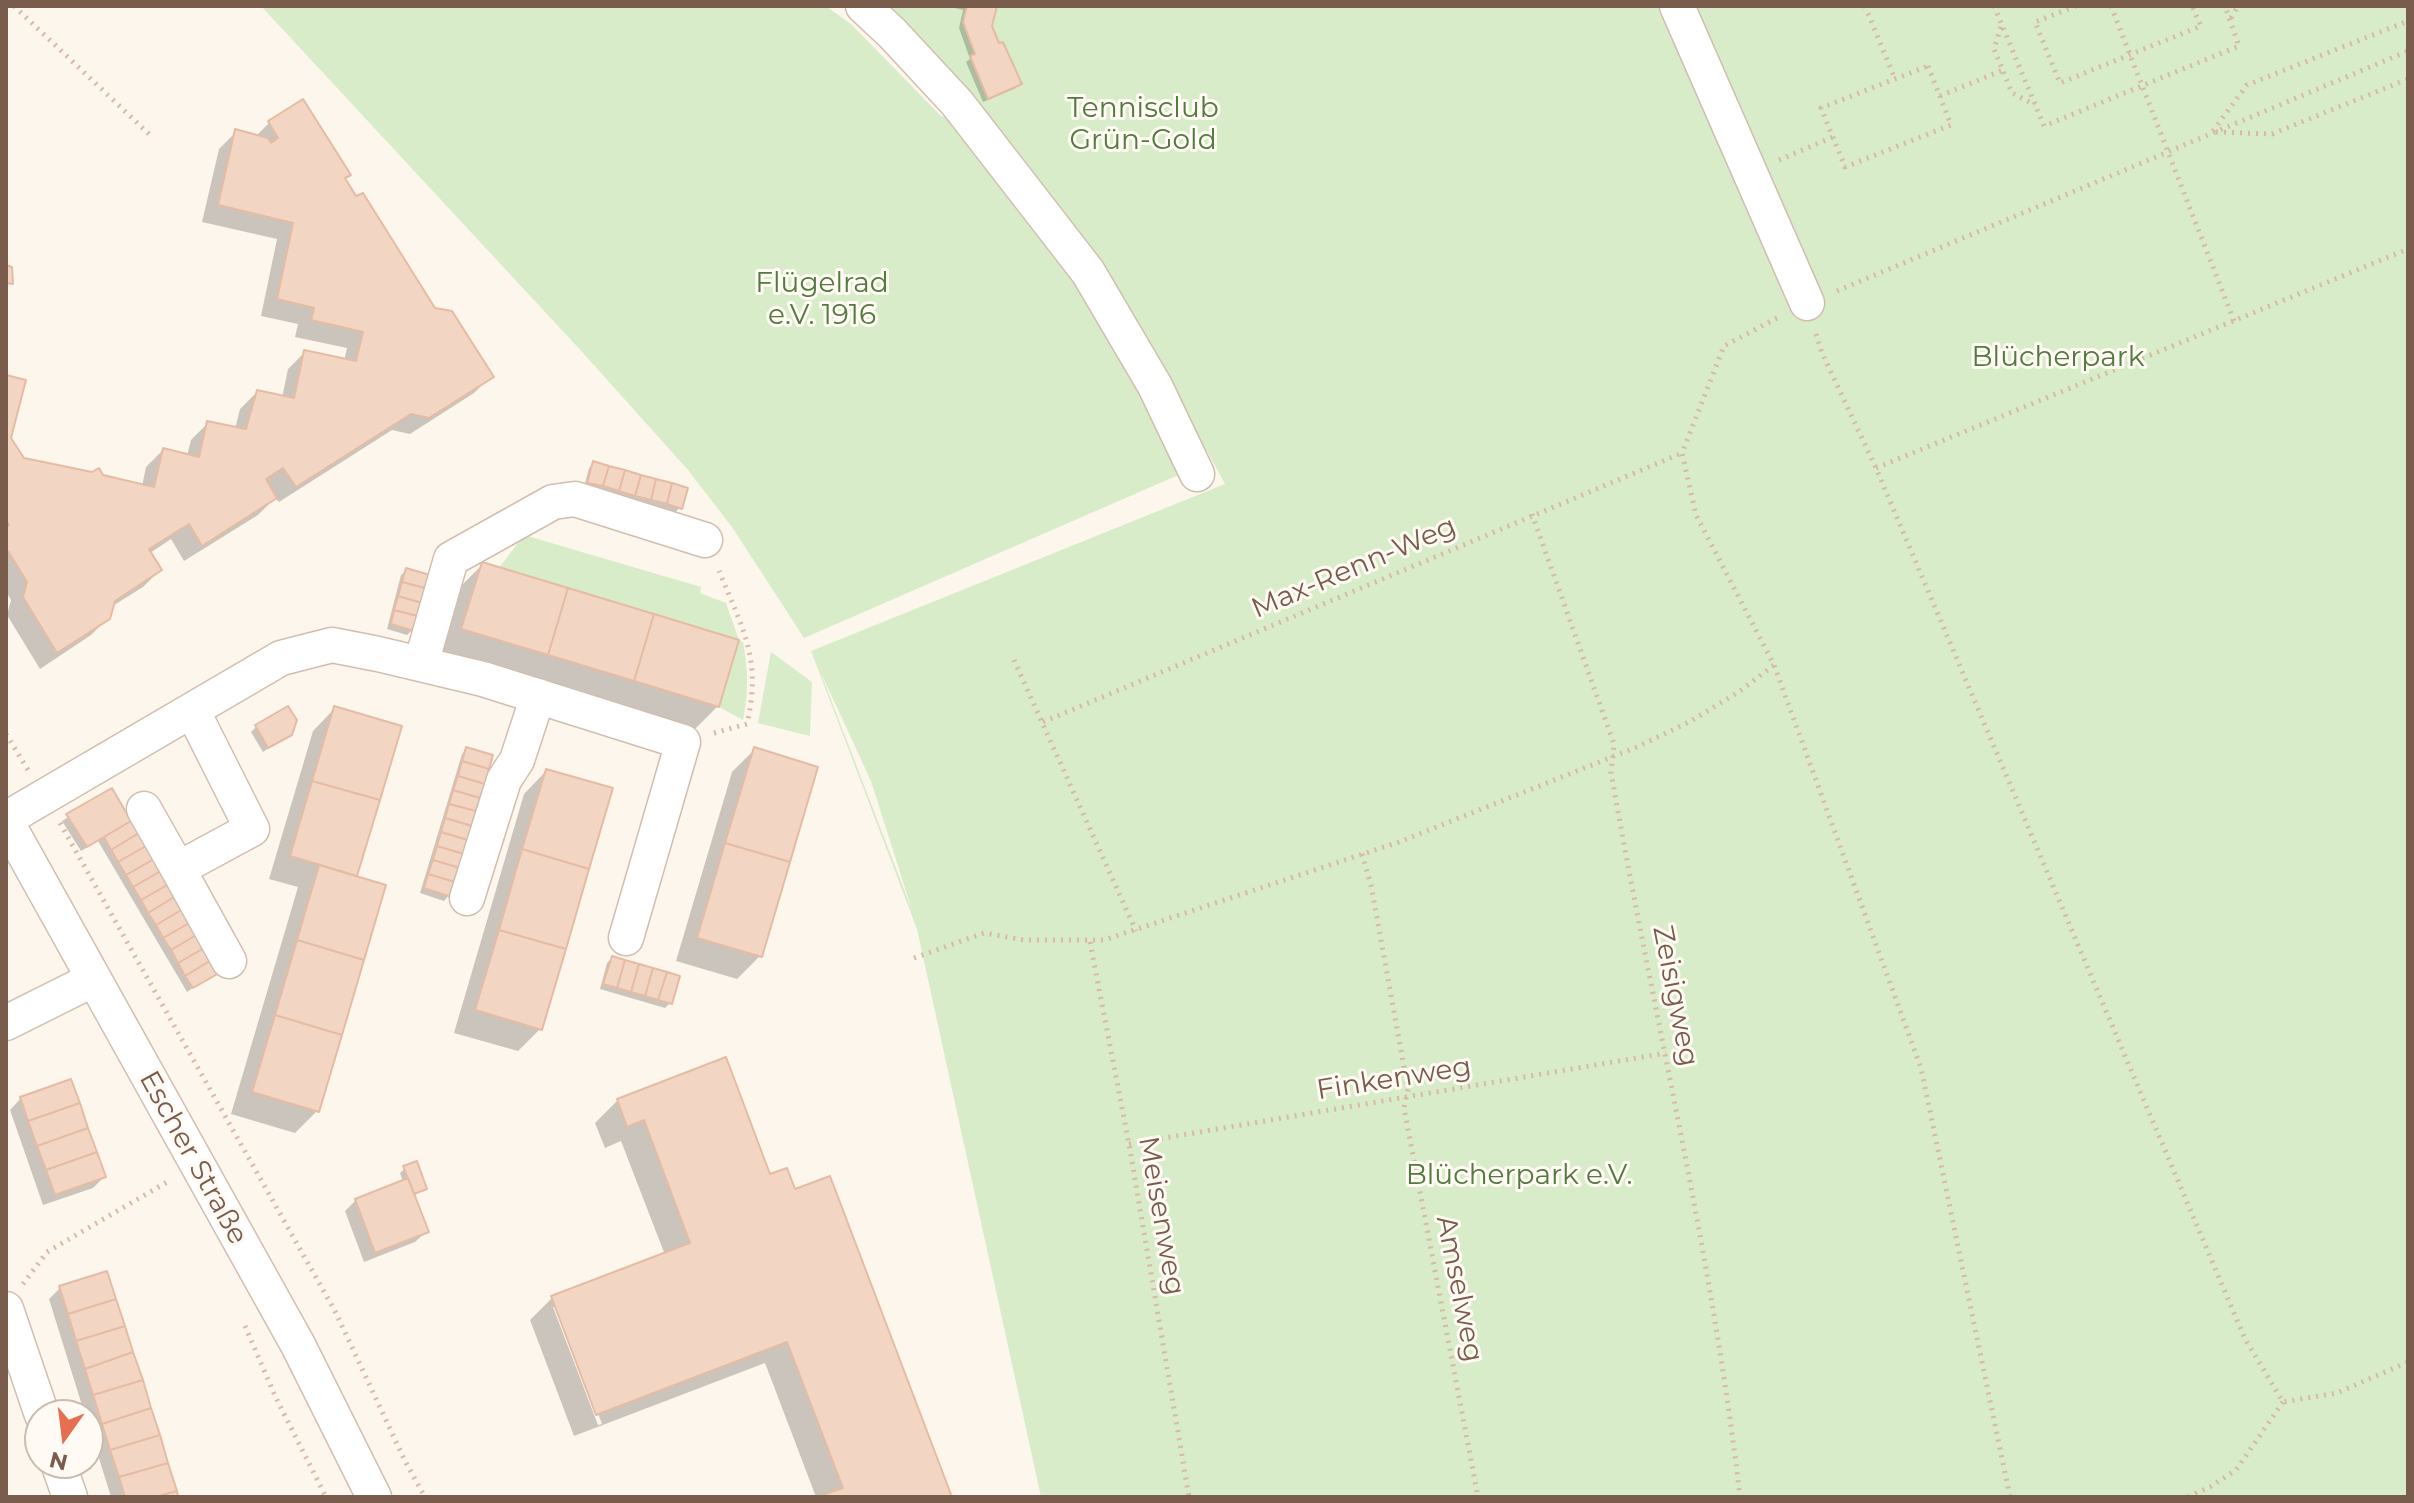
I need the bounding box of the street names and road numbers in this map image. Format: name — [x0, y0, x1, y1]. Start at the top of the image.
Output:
street label: Max-Renn-Weg — [1247, 510, 1461, 626]
street label: Zeisigweg — [1645, 923, 1705, 1069]
street label: Finkenweg — [1314, 1050, 1474, 1108]
street label: Escher Straße — [132, 1065, 254, 1251]
street label: Meisenweg — [1131, 1134, 1191, 1298]
street label: Amselweg — [1428, 1213, 1490, 1365]

